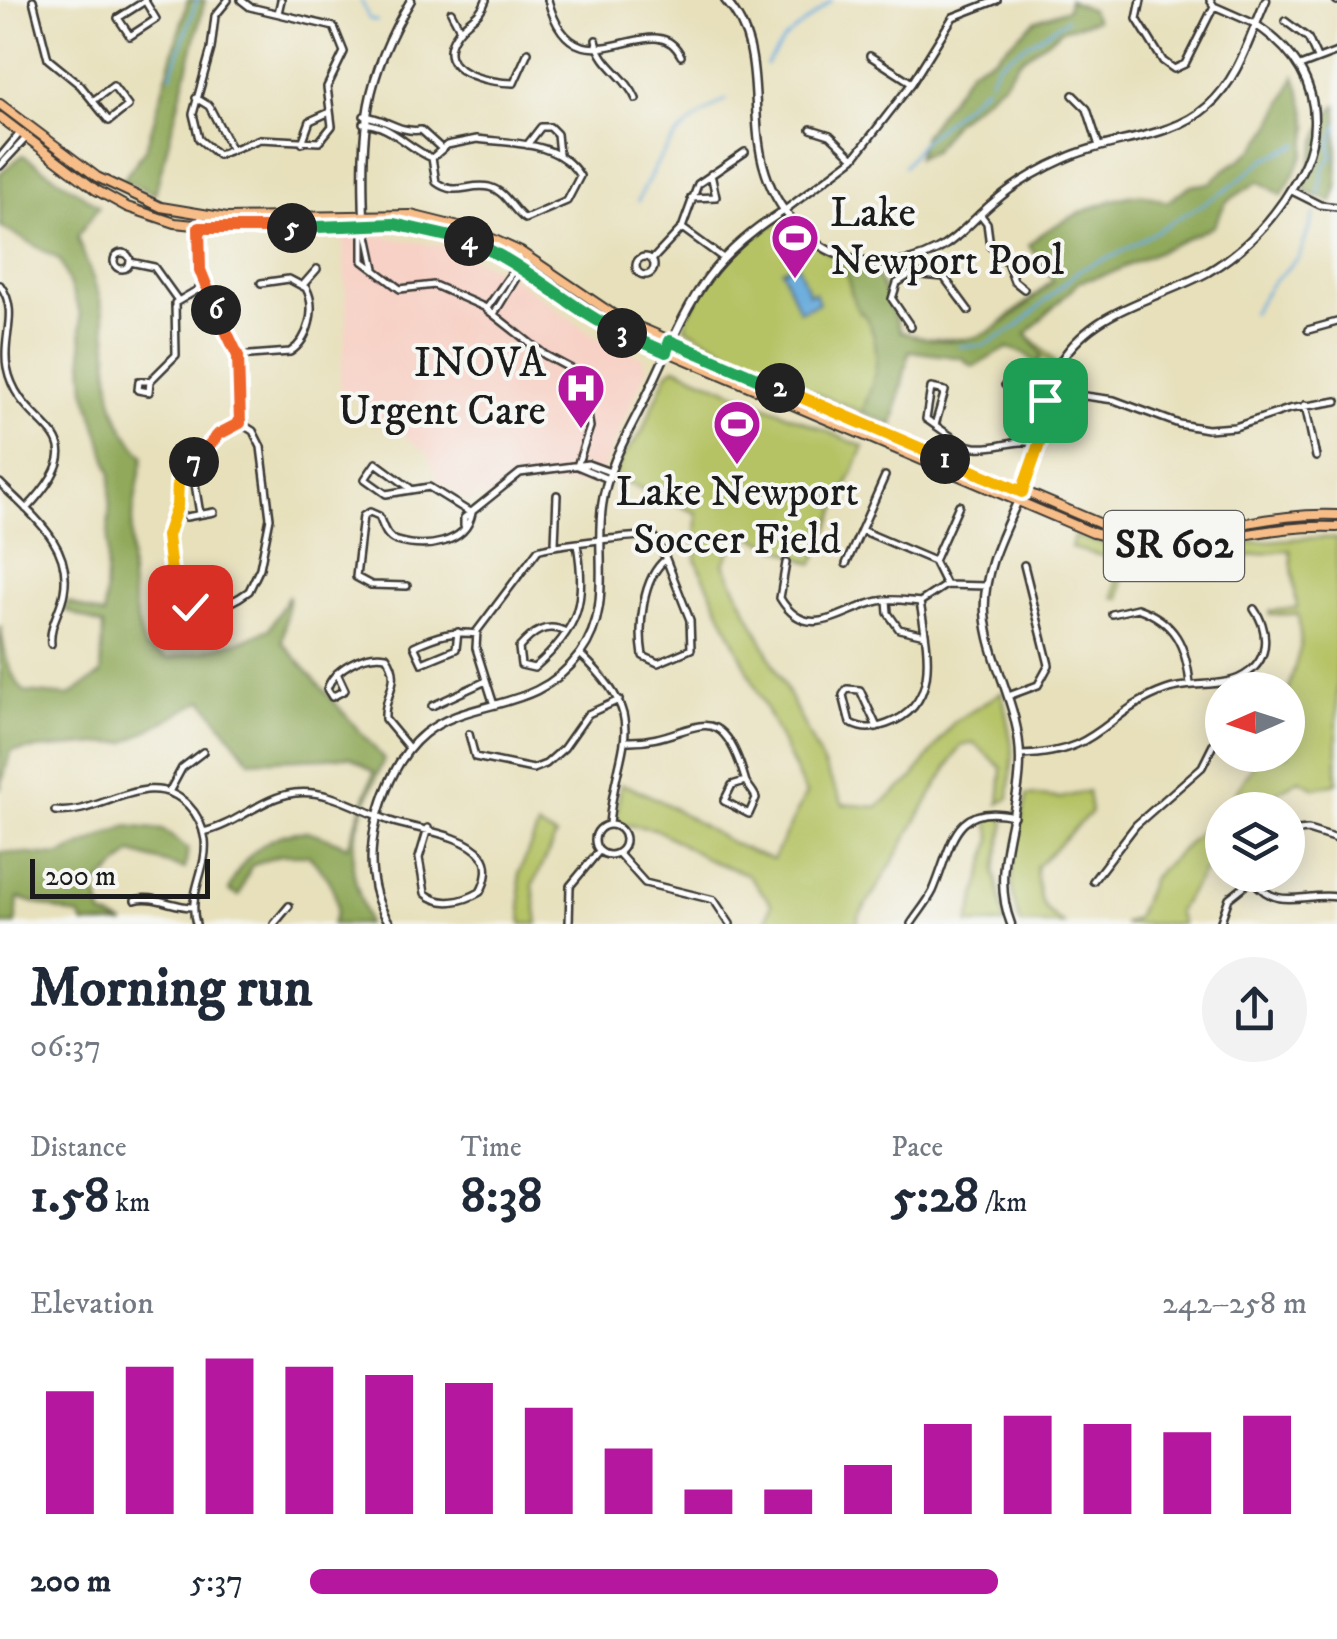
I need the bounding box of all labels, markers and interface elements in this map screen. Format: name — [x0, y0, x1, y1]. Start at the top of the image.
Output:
place label: Lake Newport Pool — [830, 188, 1065, 288]
pin: 5 — [267, 203, 317, 253]
text: 5 — [285, 210, 299, 245]
sports icon: Lake Newport Pool — [769, 212, 821, 280]
pin: 4 — [444, 216, 494, 266]
text: 4 — [461, 223, 477, 258]
pin: 6 — [191, 285, 241, 335]
text: 6 — [209, 292, 223, 327]
pin: 3 — [597, 308, 647, 358]
text: 3 — [617, 315, 627, 350]
place label: INOVA Urgent Care — [338, 338, 547, 438]
pin — [1003, 358, 1088, 443]
hospital icon: INOVA Urgent Care — [555, 362, 607, 430]
pin: 2 — [755, 363, 805, 413]
text: 2 — [773, 370, 787, 405]
icon: arrive — [1018, 373, 1073, 428]
sports icon: Lake Newport Soccer Field — [711, 398, 763, 466]
pin: 1 — [920, 434, 970, 484]
pin: 7 — [169, 437, 219, 487]
text: 1 — [940, 441, 950, 476]
text: 7 — [187, 444, 201, 479]
place label: Lake Newport Soccer Field — [615, 467, 859, 567]
road number: SR 602 — [1104, 511, 1244, 581]
pin — [148, 565, 233, 650]
icon: check — [163, 580, 218, 635]
north arrow — [1205, 672, 1305, 772]
map controls — [1205, 672, 1305, 892]
button: layers — [1205, 792, 1305, 892]
scale bar — [30, 854, 210, 898]
text: 200 m — [45, 859, 116, 894]
text: Morning run — [30, 955, 312, 1024]
button: share — [1202, 957, 1307, 1062]
text: 06:37 — [30, 1027, 101, 1067]
text: Distance — [30, 1130, 126, 1165]
text: Time — [461, 1130, 521, 1165]
text: Pace — [891, 1130, 943, 1165]
text: 1.58 — [30, 1165, 109, 1228]
text: 8:38 — [461, 1165, 542, 1228]
text: 5:28 — [891, 1165, 979, 1228]
text: km — [109, 1185, 150, 1220]
text: /km — [979, 1185, 1027, 1220]
text: Elevation — [30, 1284, 154, 1324]
text: 242–258 m — [1162, 1284, 1307, 1324]
text: 200 m — [30, 1562, 111, 1602]
text: 5:37 — [190, 1562, 243, 1602]

